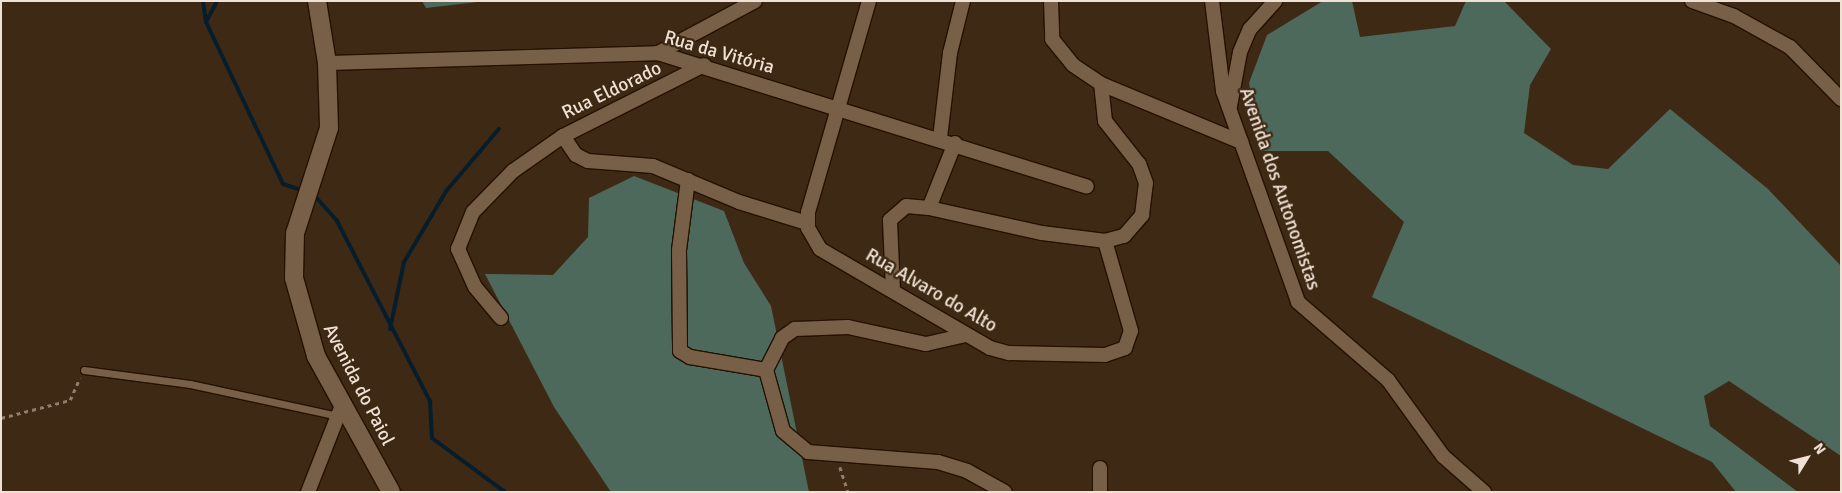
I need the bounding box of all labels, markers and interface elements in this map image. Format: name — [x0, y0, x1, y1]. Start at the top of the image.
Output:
street label: Rua da Vitória — [661, 26, 777, 80]
street label: Rua Eldorado — [559, 57, 665, 125]
street label: Avenida dos Autonomistas — [1234, 85, 1324, 293]
street label: Rua Alvaro do Alto — [861, 244, 1001, 338]
street label: Avenida do Paiol — [318, 320, 398, 450]
north arrow — [1782, 433, 1832, 483]
text: N — [1810, 440, 1829, 458]

